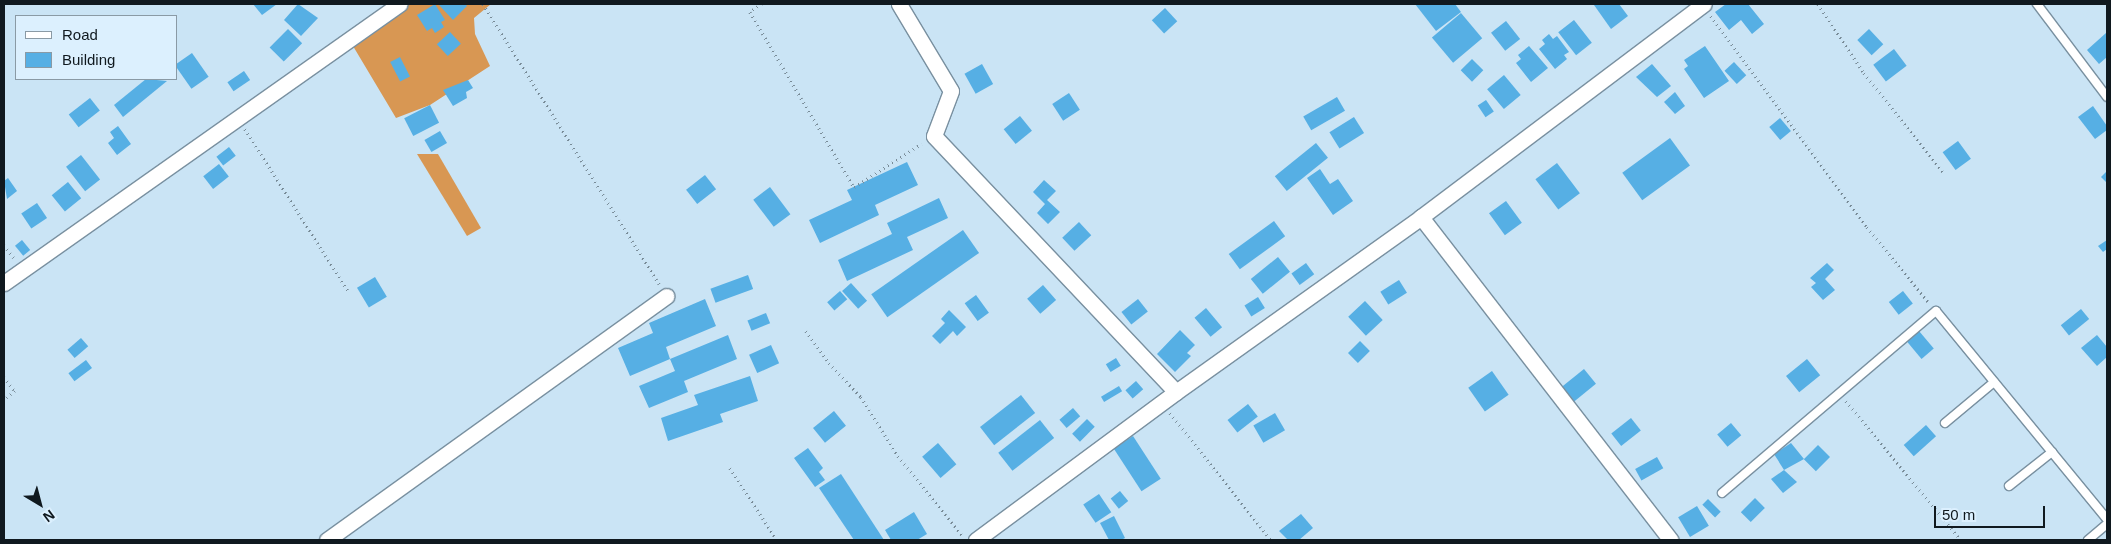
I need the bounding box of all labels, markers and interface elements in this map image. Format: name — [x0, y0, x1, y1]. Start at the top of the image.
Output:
legend — [15, 15, 178, 80]
text: Road — [62, 26, 98, 43]
text: Building — [62, 51, 115, 68]
north arrow — [15, 479, 65, 529]
scale bar — [1936, 496, 2047, 528]
text: 50 m — [1942, 506, 1975, 523]
text: N — [40, 507, 58, 525]

